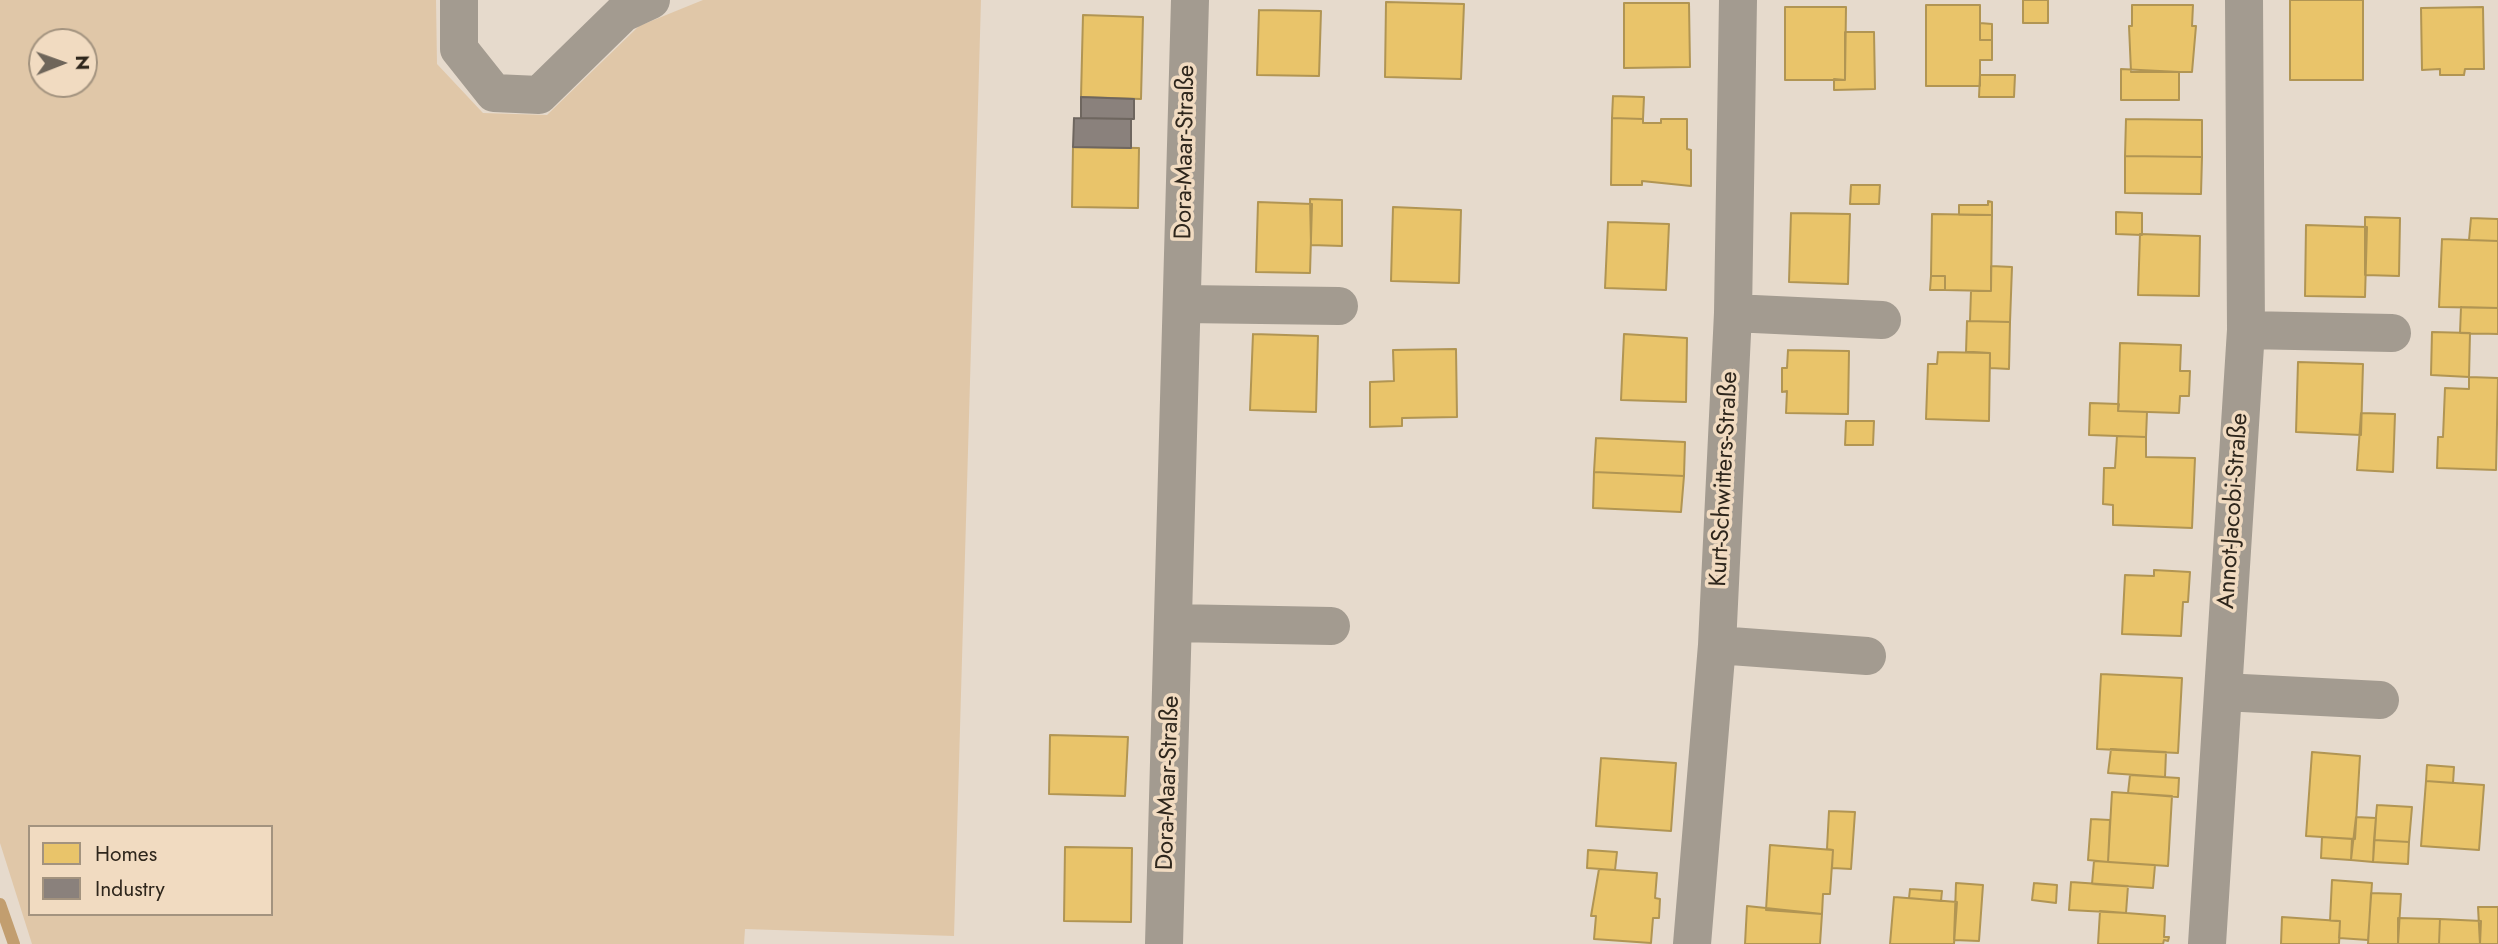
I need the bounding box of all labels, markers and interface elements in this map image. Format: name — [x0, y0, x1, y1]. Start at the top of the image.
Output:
north arrow — [28, 28, 98, 98]
text: N — [69, 55, 96, 70]
street label: Dora-Maar-Straße — [1170, 64, 1202, 240]
street label: Kurt-Schwitters-Straße — [1705, 371, 1745, 587]
street label: Annot-Jacobi-Straße — [2213, 412, 2255, 610]
street label: Dora-Maar-Straße — [1152, 695, 1186, 871]
legend — [28, 825, 273, 916]
text: Homes — [95, 839, 157, 869]
text: Industry — [95, 874, 165, 904]

